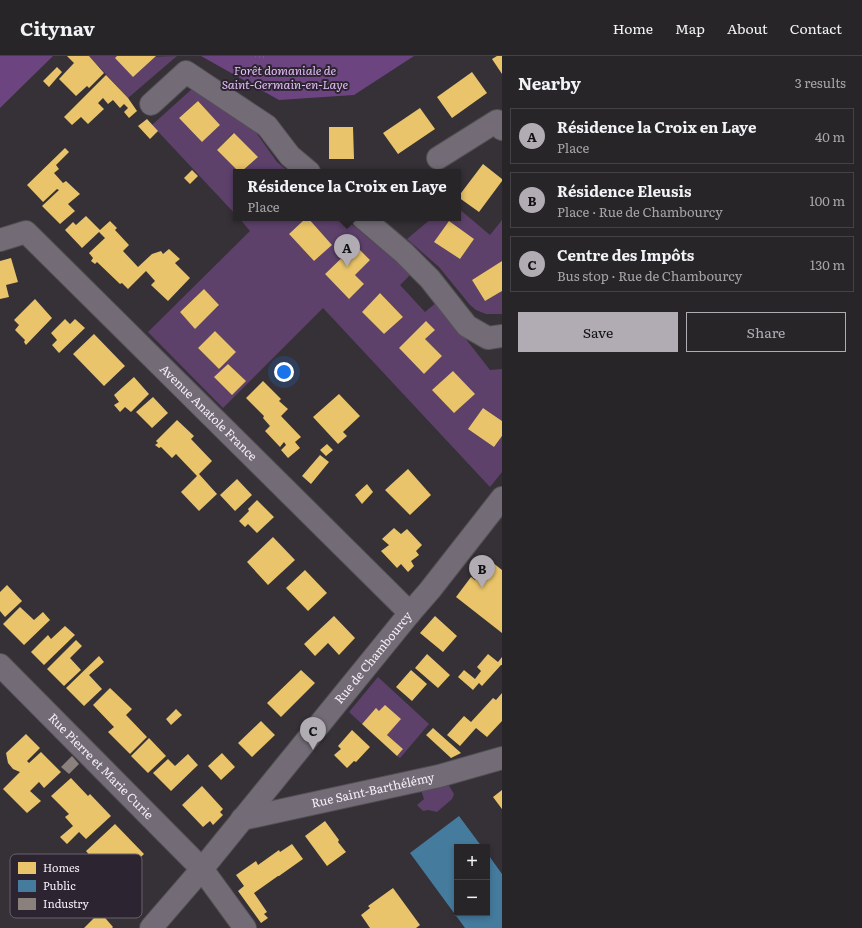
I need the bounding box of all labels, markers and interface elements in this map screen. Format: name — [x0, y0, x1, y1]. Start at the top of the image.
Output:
text: Citynav — [20, 14, 95, 42]
text: Home — [613, 18, 653, 38]
text: Map — [675, 18, 705, 38]
text: About — [727, 18, 768, 38]
text: Contact — [790, 18, 842, 38]
park label: Forêt domaniale de Saint-Germain-en-Laye — [222, 61, 348, 93]
text: Nearby — [518, 70, 581, 95]
text: 3 results — [795, 73, 846, 92]
text: Résidence la Croix en Laye — [557, 115, 756, 138]
text: A — [527, 127, 537, 146]
text: 40 m — [815, 127, 845, 146]
text: Place — [557, 138, 589, 157]
popup — [233, 169, 461, 221]
text: Résidence la Croix en Laye — [247, 174, 447, 197]
text: Résidence Eleusis — [557, 179, 691, 202]
text: B — [528, 191, 536, 210]
text: 100 m — [809, 191, 845, 210]
text: Place — [247, 197, 280, 216]
text: Place · Rue de Chambourcy — [557, 202, 723, 221]
pin: A — [334, 234, 360, 267]
text: Centre des Impôts — [557, 243, 694, 266]
text: C — [527, 255, 537, 274]
text: 130 m — [810, 255, 845, 274]
text: Bus stop · Rue de Chambourcy — [557, 266, 742, 285]
button: Save — [518, 312, 678, 352]
button: Share — [686, 312, 846, 352]
street label: Avenue Anatole France — [156, 360, 262, 465]
your location — [274, 362, 294, 382]
pin: B — [469, 555, 495, 588]
street label: Rue de Chambourcy — [330, 607, 416, 707]
street label: Rue Pierre et Marie Curie — [45, 709, 158, 823]
pin: C — [300, 717, 326, 750]
street label: Rue Saint-Barthélémy — [310, 767, 436, 812]
map controls — [454, 844, 490, 916]
button: + — [454, 844, 490, 880]
legend — [10, 854, 142, 918]
text: Homes — [43, 859, 80, 875]
text: Public — [43, 877, 76, 893]
button: − — [454, 880, 490, 916]
text: Industry — [43, 895, 90, 911]

